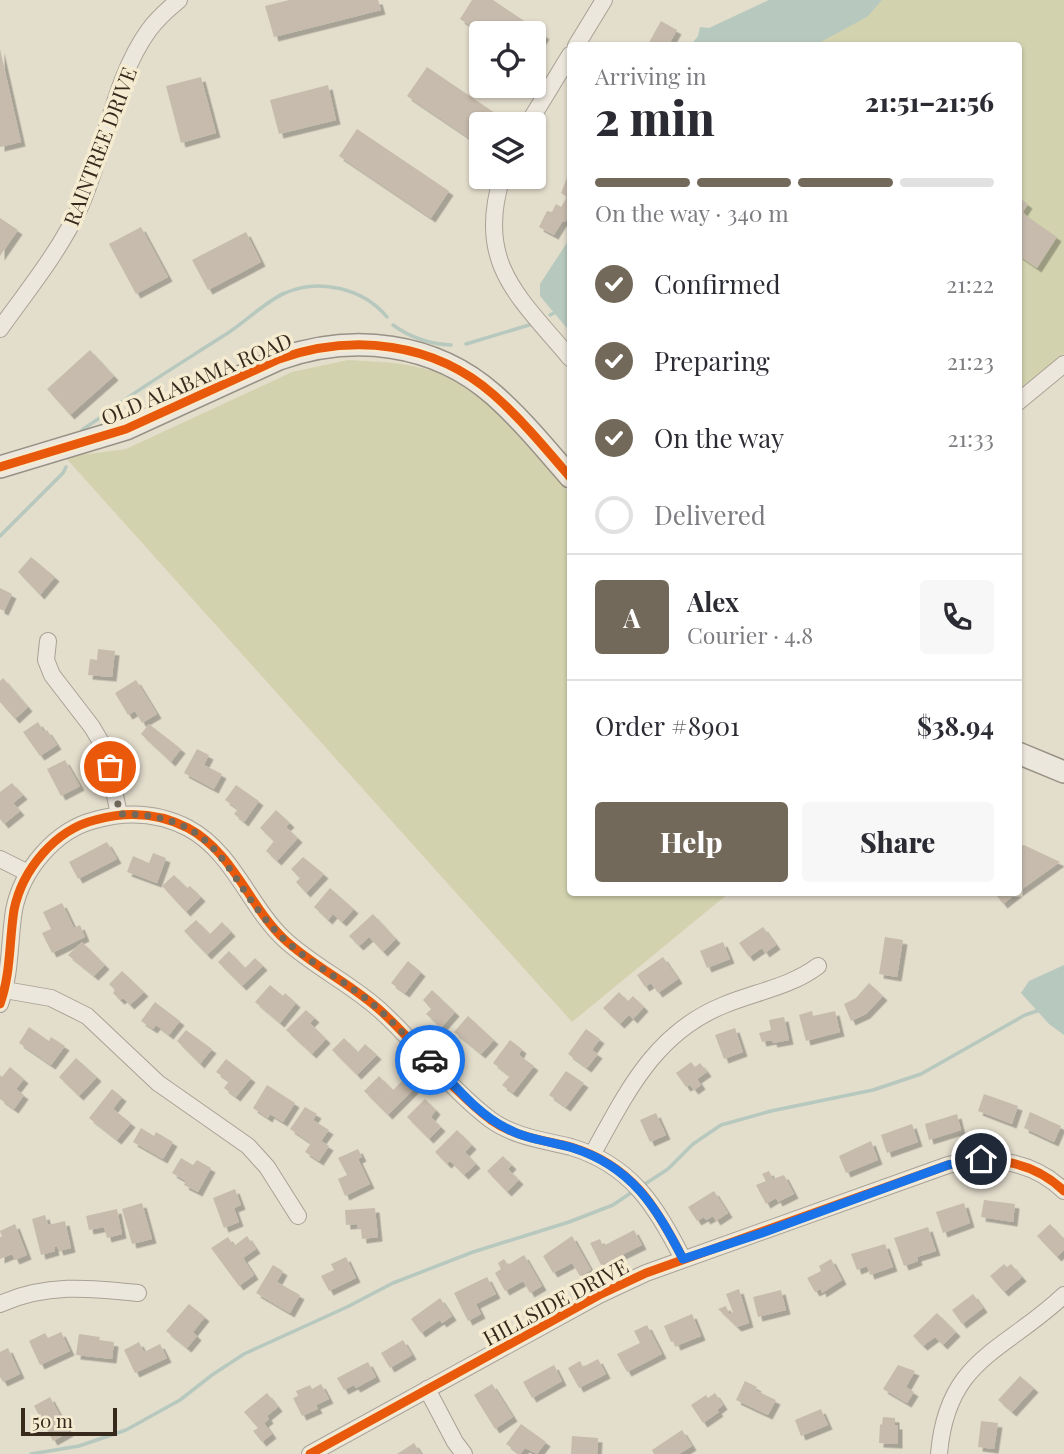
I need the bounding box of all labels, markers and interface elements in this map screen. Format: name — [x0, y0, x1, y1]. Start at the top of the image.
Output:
map controls — [469, 21, 546, 189]
button: locate — [469, 21, 546, 98]
text: Arriving in — [595, 60, 707, 91]
street label: RAINTREE DRIVE — [56, 63, 142, 229]
text: 21:51–21:56 — [865, 84, 994, 119]
text: 2 min — [595, 86, 715, 148]
button: layers — [469, 112, 546, 189]
text: On the way · 340 m — [595, 197, 789, 228]
icon: check — [595, 265, 633, 303]
text: Confirmed — [654, 266, 781, 301]
text: 21:22 — [946, 268, 994, 299]
street label: OLD ALABAMA ROAD — [96, 325, 296, 431]
icon: check — [595, 342, 633, 380]
text: Preparing — [654, 343, 770, 378]
text: 21:23 — [947, 345, 994, 376]
icon: check — [595, 419, 633, 457]
text: On the way — [654, 420, 784, 455]
text: 21:33 — [948, 422, 994, 453]
text: Delivered — [654, 497, 766, 532]
button: phone — [920, 580, 994, 654]
text: Alex — [687, 584, 739, 619]
text: A — [623, 600, 641, 635]
text: Courier · 4.8 — [687, 619, 813, 650]
text: Order #8901 — [595, 708, 740, 743]
text: $38.94 — [917, 708, 994, 743]
pin — [80, 737, 140, 797]
icon: bag — [91, 748, 129, 786]
button: Help — [595, 802, 788, 882]
button: Share — [802, 802, 994, 882]
courier — [395, 1025, 465, 1095]
icon: car — [411, 1041, 449, 1079]
pin — [951, 1129, 1011, 1189]
icon: home — [962, 1140, 1000, 1178]
street label: HILLSIDE DRIVE — [477, 1251, 633, 1351]
scale bar — [21, 1405, 117, 1437]
text: 50 m — [32, 1407, 73, 1433]

